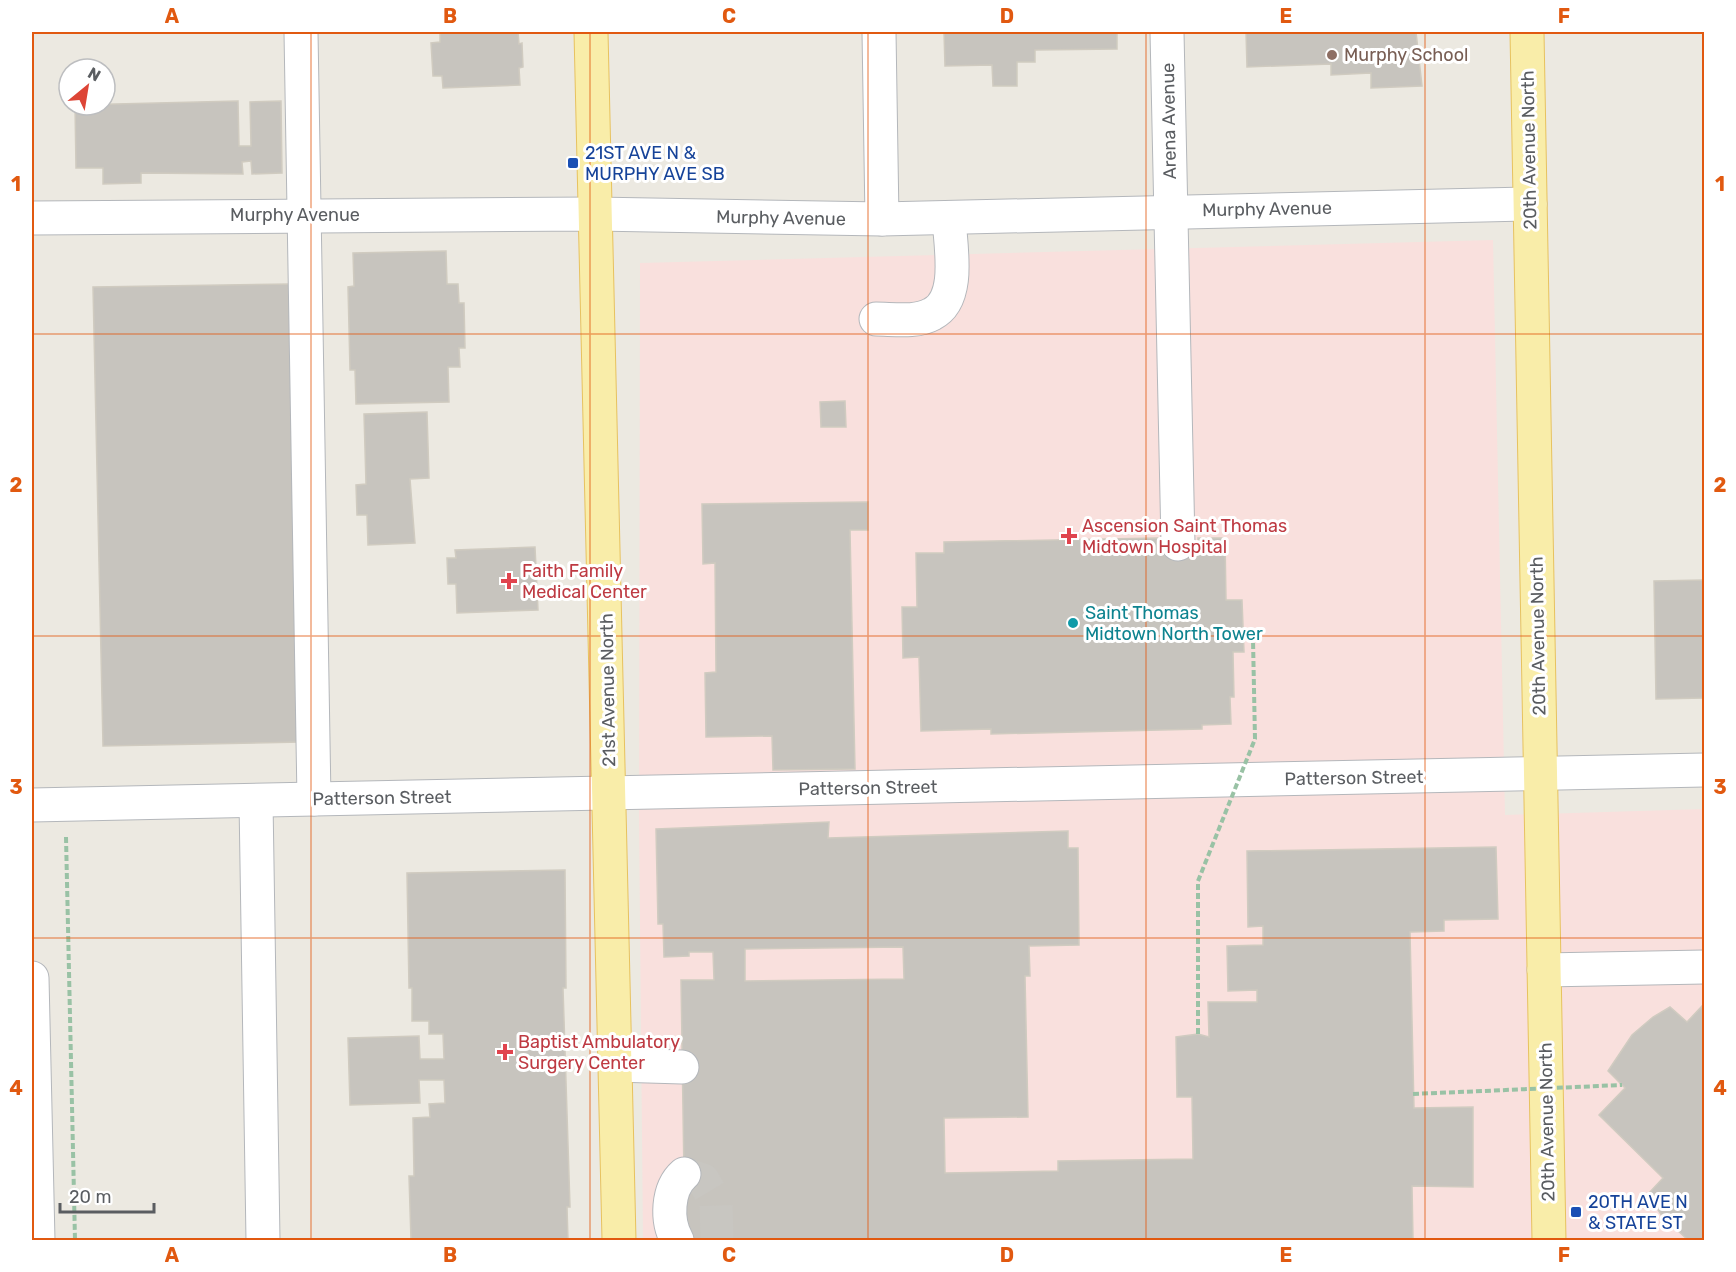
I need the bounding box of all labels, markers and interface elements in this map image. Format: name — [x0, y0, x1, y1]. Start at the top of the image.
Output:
text: A — [165, 4, 180, 28]
text: B — [443, 4, 457, 28]
text: C — [722, 4, 736, 28]
text: D — [1000, 4, 1014, 28]
text: E — [1280, 4, 1292, 28]
text: F — [1558, 4, 1570, 28]
place label: Murphy School — [1344, 44, 1468, 66]
marker: Murphy School — [1325, 48, 1339, 62]
north arrow — [57, 57, 117, 117]
street label: Arena Avenue — [1157, 62, 1181, 180]
text: N — [85, 63, 104, 86]
street label: 20th Avenue North — [1517, 70, 1541, 230]
place label: 21ST AVE N & MURPHY AVE SB — [585, 142, 725, 185]
marker: 21ST AVE N & MURPHY AVE SB — [566, 156, 580, 170]
text: 1 — [11, 172, 21, 196]
text: 1 — [1715, 172, 1725, 196]
street label: Murphy Avenue — [1202, 197, 1332, 221]
street label: Murphy Avenue — [230, 204, 360, 226]
street label: Murphy Avenue — [716, 206, 846, 230]
text: 2 — [10, 473, 23, 497]
text: 2 — [1714, 473, 1727, 497]
place label: Ascension Saint Thomas Midtown Hospital — [1082, 515, 1287, 558]
marker: Ascension Saint Thomas Midtown Hospital — [1060, 527, 1078, 545]
street label: 20th Avenue North — [1526, 556, 1550, 716]
place label: Faith Family Medical Center — [522, 560, 647, 603]
marker: Faith Family Medical Center — [500, 572, 518, 590]
place label: Saint Thomas Midtown North Tower — [1085, 602, 1263, 645]
street label: 21st Avenue North — [596, 613, 620, 767]
marker: Saint Thomas Midtown North Tower — [1066, 616, 1080, 630]
street label: Patterson Street — [1284, 766, 1424, 790]
text: 3 — [9, 775, 23, 799]
text: 3 — [1713, 775, 1727, 799]
street label: Patterson Street — [798, 776, 938, 800]
street label: Patterson Street — [312, 786, 452, 810]
place label: Baptist Ambulatory Surgery Center — [518, 1031, 680, 1074]
street label: 20th Avenue North — [1535, 1042, 1559, 1202]
marker: Baptist Ambulatory Surgery Center — [496, 1043, 514, 1061]
text: 4 — [9, 1076, 23, 1100]
text: 4 — [1713, 1076, 1727, 1100]
scale bar — [60, 1176, 154, 1214]
text: 20 m — [69, 1186, 111, 1208]
place label: 20TH AVE N & STATE ST — [1588, 1191, 1688, 1234]
marker: 20TH AVE N & STATE ST — [1569, 1205, 1583, 1219]
text: A — [165, 1243, 180, 1267]
text: B — [443, 1243, 457, 1267]
text: C — [722, 1243, 736, 1267]
text: D — [1000, 1243, 1014, 1267]
text: E — [1280, 1243, 1292, 1267]
text: F — [1558, 1243, 1570, 1267]

